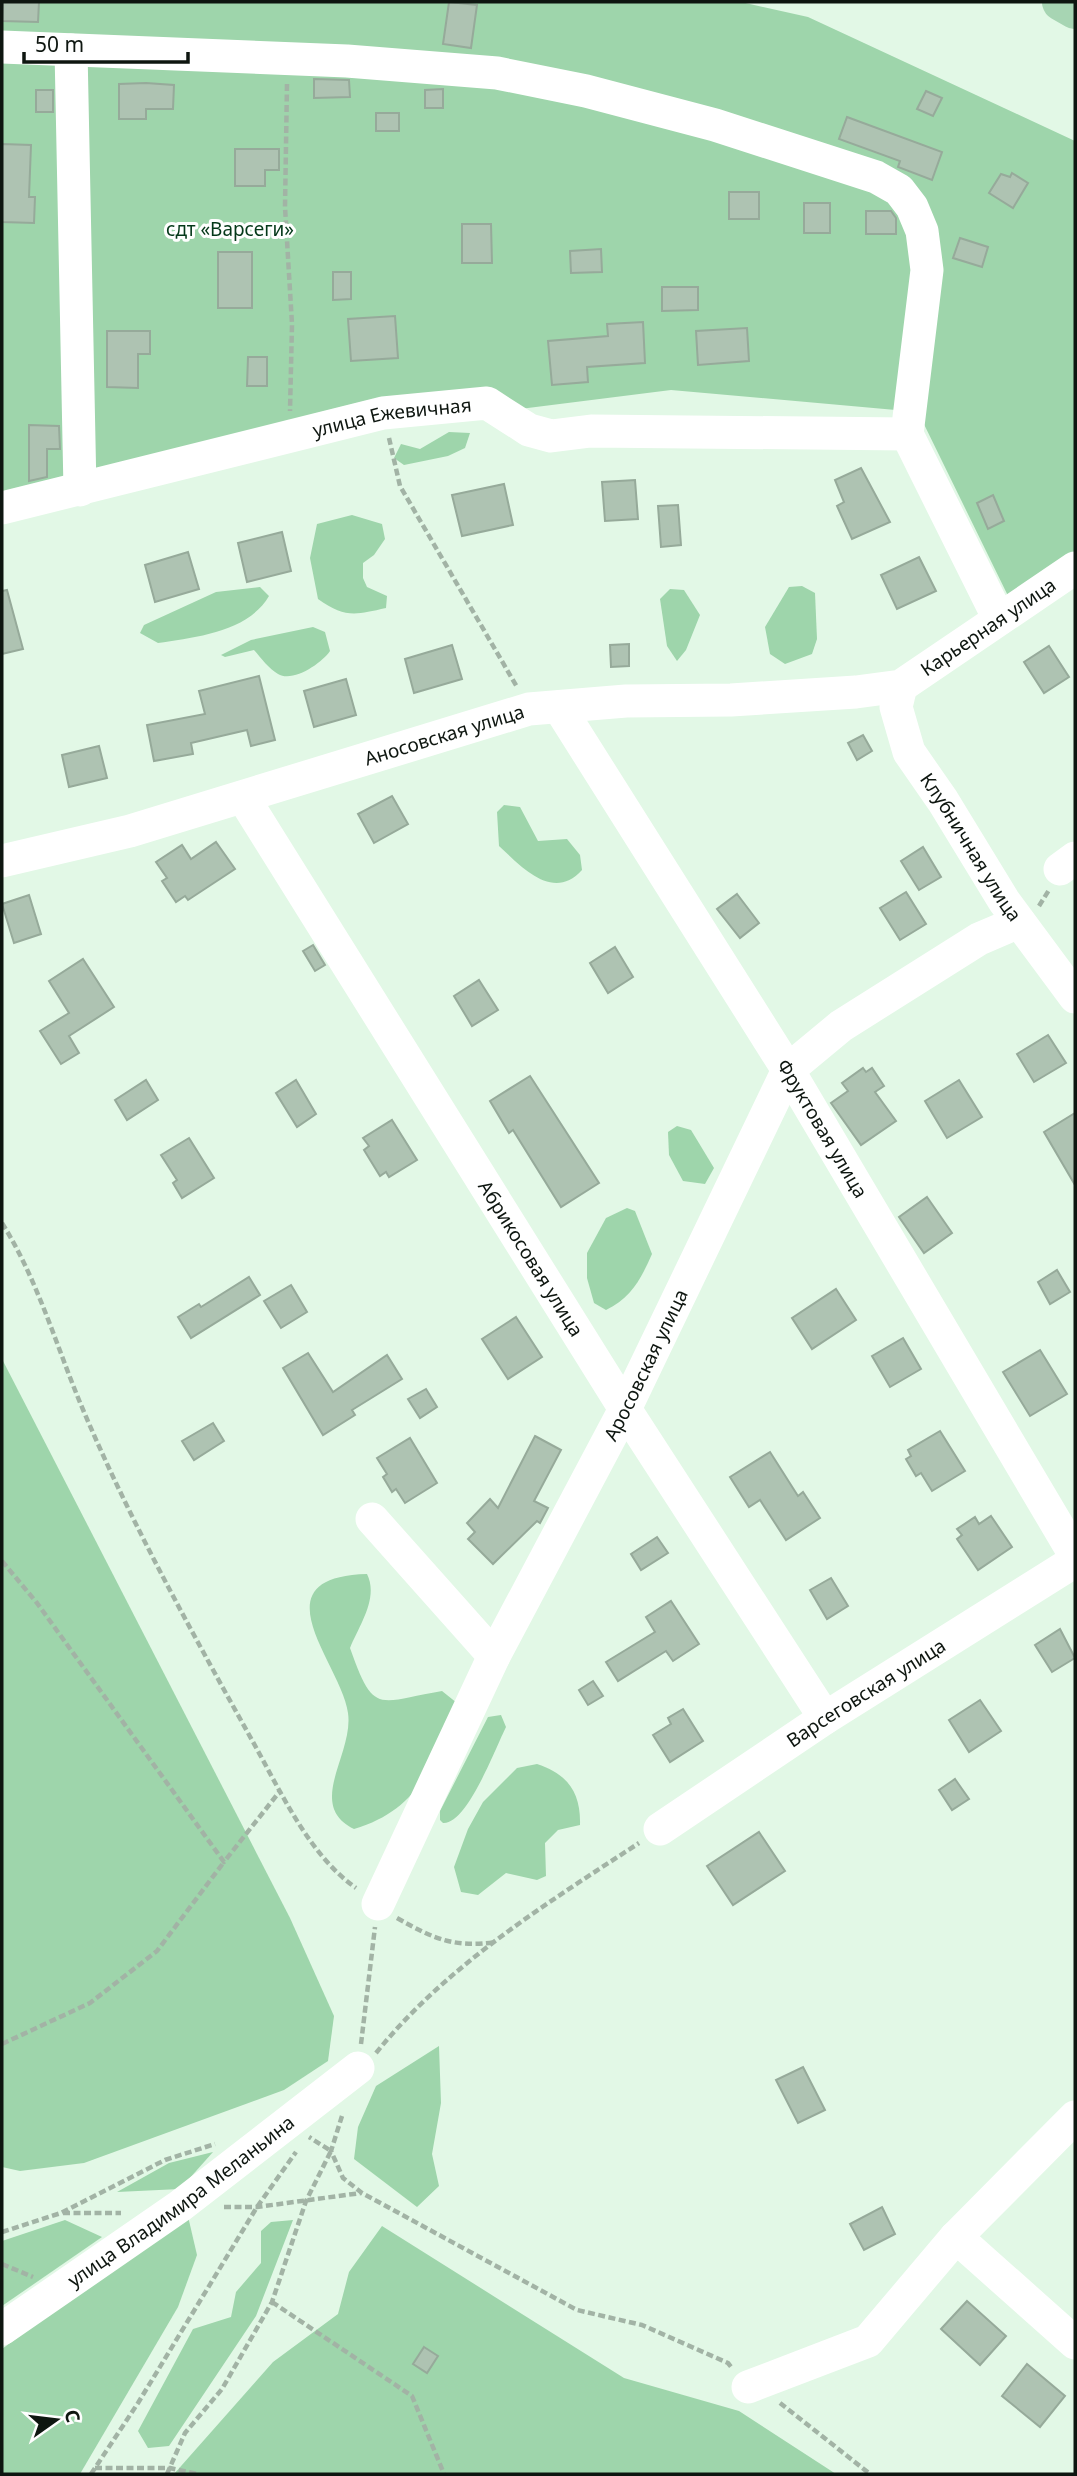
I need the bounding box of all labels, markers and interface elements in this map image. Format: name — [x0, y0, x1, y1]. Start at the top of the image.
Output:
scale bar — [24, 21, 189, 65]
text: 50 m — [35, 30, 84, 58]
park label: сдт «Варсеги» — [166, 216, 294, 242]
street label: улица Ежевичная — [310, 392, 473, 443]
street label: Карьерная улица — [915, 572, 1061, 682]
street label: Аносовская улица — [361, 698, 527, 772]
street label: Клубничная улица — [914, 768, 1028, 927]
street label: Фруктовая улица — [771, 1054, 874, 1203]
street label: Абрикосовая улица — [473, 1175, 590, 1341]
street label: Аросовская улица — [597, 1285, 694, 1445]
street label: Варсеговская улица — [781, 1633, 951, 1753]
street label: улица Владимира Меланьина — [62, 2109, 300, 2293]
north arrow — [21, 2385, 91, 2455]
text: С — [58, 2407, 87, 2425]

